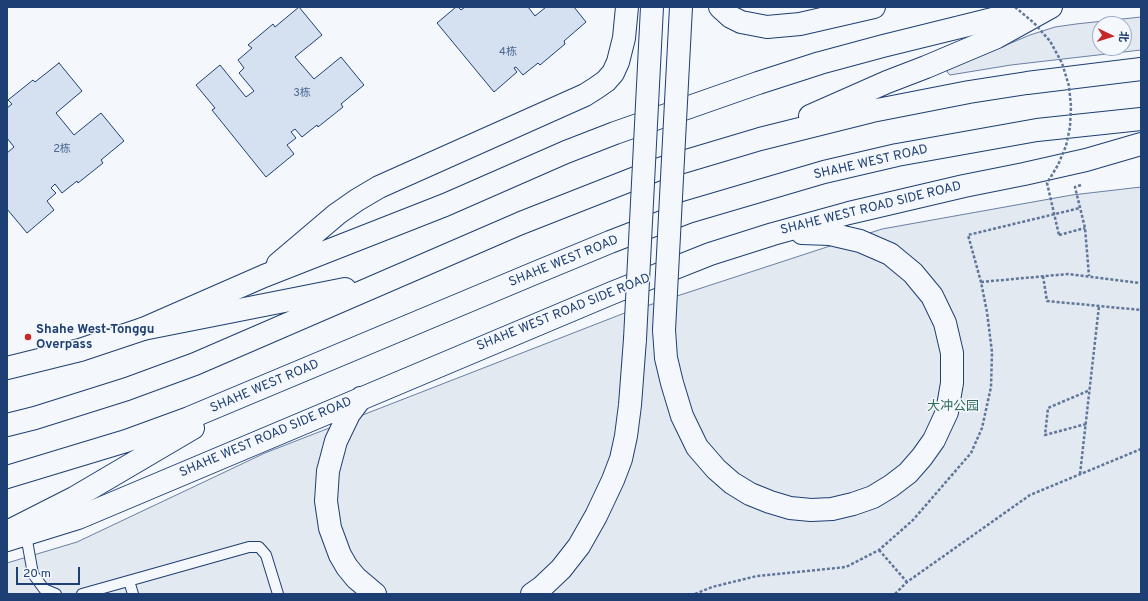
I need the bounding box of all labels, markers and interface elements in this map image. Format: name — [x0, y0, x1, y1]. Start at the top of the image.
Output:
north arrow — [1092, 16, 1132, 56]
text: 北 — [1116, 31, 1130, 43]
house number: 4栋 — [499, 46, 517, 60]
house number: 3栋 — [293, 87, 311, 101]
street label: SHAHE WEST ROAD — [812, 142, 930, 184]
house number: 2栋 — [53, 143, 71, 157]
street label: SHAHE WEST ROAD SIDE ROAD — [779, 179, 963, 239]
street label: SHAHE WEST ROAD — [507, 233, 621, 291]
street label: SHAHE WEST ROAD SIDE ROAD — [475, 271, 653, 355]
place label: Shahe West-Tonggu Overpass — [36, 322, 154, 353]
marker: Shahe West-Tonggu Overpass — [23, 332, 33, 342]
street label: SHAHE WEST ROAD — [208, 357, 322, 417]
street label: SHAHE WEST ROAD SIDE ROAD — [177, 395, 355, 481]
park label: 大冲公园 — [927, 399, 979, 415]
scale bar — [18, 559, 82, 585]
text: 20 m — [23, 566, 51, 582]

